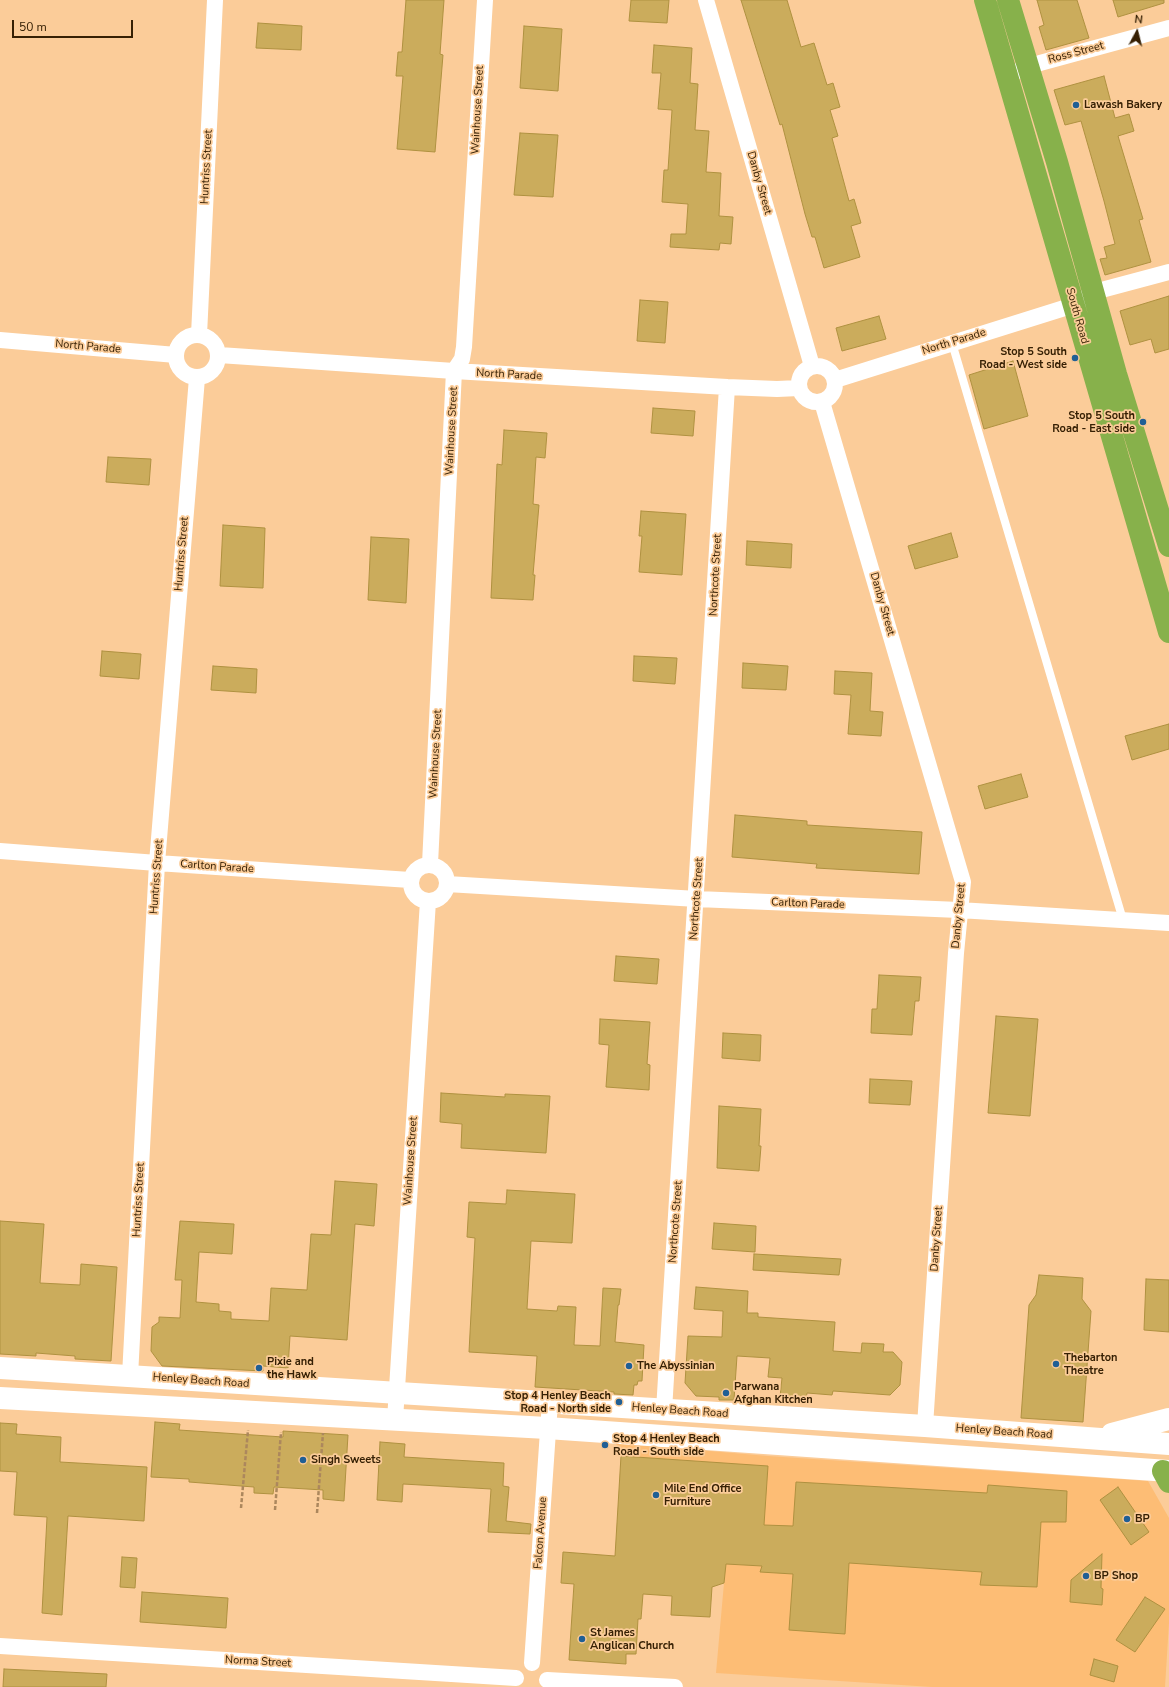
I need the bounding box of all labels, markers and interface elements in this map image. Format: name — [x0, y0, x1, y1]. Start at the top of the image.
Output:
scale bar — [14, 12, 135, 38]
north arrow — [1117, 12, 1157, 52]
text: N — [1134, 12, 1144, 28]
text: 50 m — [19, 19, 47, 35]
street label: Ross Street — [1047, 39, 1105, 67]
street label: Wainhouse Street — [469, 65, 487, 155]
place label: Lawash Bakery — [1084, 98, 1162, 112]
marker: Lawash Bakery — [1071, 100, 1081, 110]
street label: Huntriss Street — [198, 129, 216, 205]
street label: Danby Street — [744, 150, 774, 216]
street label: South Road — [1063, 287, 1091, 345]
street label: North Parade — [921, 326, 987, 358]
street label: North Parade — [55, 338, 121, 356]
place label: Stop 5 South Road - West side — [979, 345, 1067, 371]
marker: Stop 5 South Road - West side — [1070, 353, 1080, 363]
street label: North Parade — [476, 367, 542, 383]
street label: Wainhouse Street — [443, 386, 461, 476]
place label: Stop 5 South Road - East side — [1052, 409, 1135, 435]
marker: Stop 5 South Road - East side — [1138, 417, 1148, 427]
street label: Huntriss Street — [172, 516, 192, 592]
street label: Northcote Street — [707, 534, 725, 616]
street label: Danby Street — [867, 571, 897, 637]
street label: Wainhouse Street — [427, 709, 445, 799]
street label: Huntriss Street — [148, 839, 166, 915]
street label: Carlton Parade — [180, 858, 254, 876]
street label: Northcote Street — [688, 858, 706, 940]
street label: Danby Street — [950, 883, 968, 949]
street label: Carlton Parade — [771, 896, 845, 912]
street label: Wainhouse Street — [401, 1116, 421, 1206]
street label: Huntriss Street — [130, 1162, 148, 1238]
street label: Northcote Street — [667, 1181, 685, 1263]
street label: Danby Street — [928, 1206, 946, 1272]
place label: Thebarton Theatre — [1064, 1351, 1117, 1377]
place label: Pixie and the Hawk — [267, 1355, 316, 1381]
place label: The Abyssinian — [637, 1359, 715, 1373]
marker: Thebarton Theatre — [1051, 1359, 1061, 1369]
marker: The Abyssinian — [624, 1361, 634, 1371]
marker: Pixie and the Hawk — [254, 1363, 264, 1373]
street label: Henley Beach Road — [152, 1371, 250, 1391]
place label: Parwana Afghan Kitchen — [734, 1380, 813, 1406]
marker: Parwana Afghan Kitchen — [721, 1388, 731, 1398]
place label: Stop 4 Henley Beach Road - North side — [504, 1389, 611, 1415]
marker: Stop 4 Henley Beach Road - North side — [614, 1397, 624, 1407]
street label: Henley Beach Road — [631, 1401, 729, 1421]
street label: Henley Beach Road — [955, 1422, 1053, 1442]
place label: Stop 4 Henley Beach Road - South side — [613, 1432, 720, 1458]
marker: Stop 4 Henley Beach Road - South side — [600, 1440, 610, 1450]
place label: Singh Sweets — [311, 1453, 381, 1467]
marker: Singh Sweets — [298, 1455, 308, 1465]
place label: Mile End Office Furniture — [664, 1482, 741, 1508]
marker: Mile End Office Furniture — [651, 1490, 661, 1500]
street label: Falcon Avenue — [532, 1496, 550, 1570]
place label: BP — [1135, 1512, 1150, 1526]
marker: BP — [1122, 1514, 1132, 1524]
place label: BP Shop — [1094, 1569, 1138, 1583]
marker: BP Shop — [1081, 1571, 1091, 1581]
place label: St James Anglican Church — [590, 1626, 674, 1652]
marker: St James Anglican Church — [577, 1634, 587, 1644]
street label: Norma Street — [225, 1654, 291, 1670]

